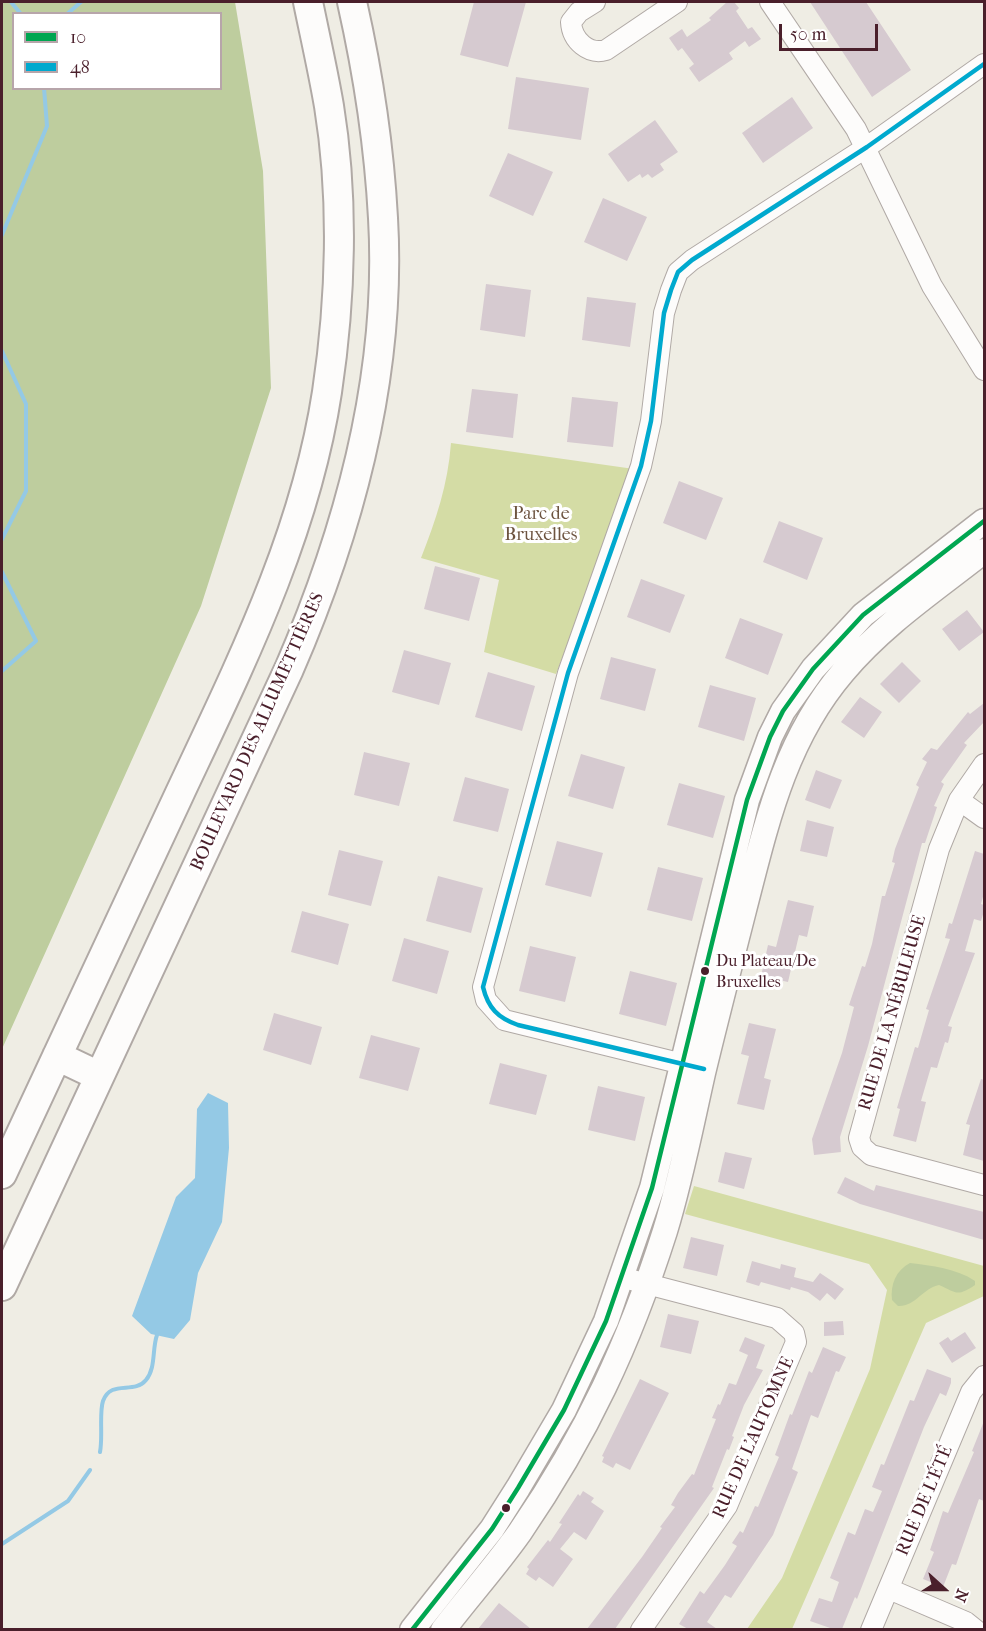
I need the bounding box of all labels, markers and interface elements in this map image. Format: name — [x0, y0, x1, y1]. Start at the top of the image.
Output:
legend — [12, 12, 222, 90]
scale bar — [782, 12, 881, 50]
text: 50 m — [790, 24, 826, 45]
text: 10 — [70, 27, 86, 48]
text: 48 — [70, 57, 90, 78]
park label: Parc de Bruxelles — [505, 504, 577, 546]
street label: BOULEVARD DES ALLUMETTIÈRES — [187, 589, 329, 875]
street label: RUE DE LA NÉBULEUSE — [855, 913, 931, 1113]
place label: Du Plateau/De Bruxelles — [716, 952, 816, 990]
marker: Du Plateau/De Bruxelles — [699, 965, 711, 977]
street label: RUE DE L'AUTOMNE — [709, 1354, 799, 1522]
street label: RUE DE L'ÉTÉ — [892, 1443, 958, 1559]
unlabelled marker — [500, 1502, 512, 1514]
north arrow — [914, 1559, 974, 1619]
text: N — [950, 1587, 972, 1605]

